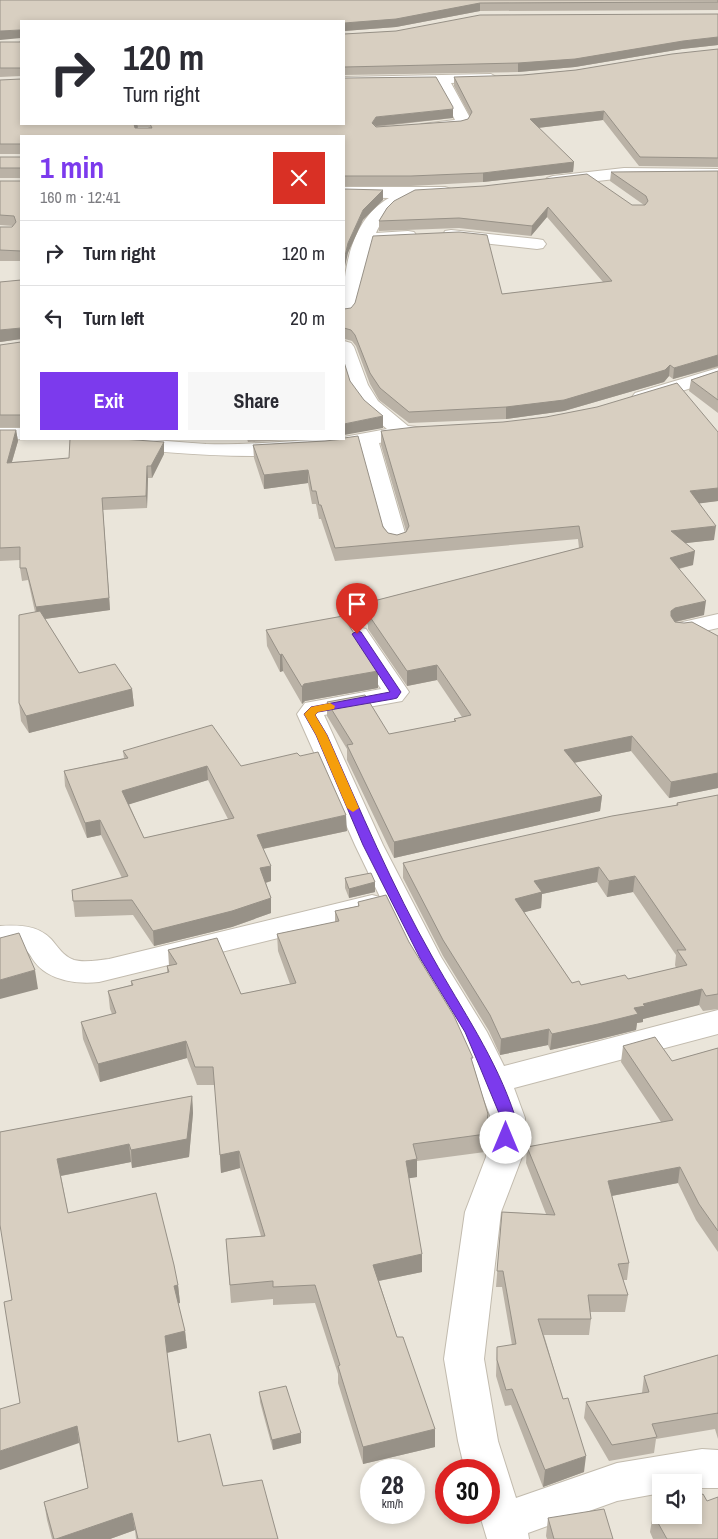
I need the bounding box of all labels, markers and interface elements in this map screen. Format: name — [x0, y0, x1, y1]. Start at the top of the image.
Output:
text: 120 m — [123, 34, 204, 81]
icon: right — [40, 40, 105, 105]
text: Turn right — [123, 79, 200, 109]
text: 1 min — [40, 147, 104, 187]
button: close — [273, 152, 325, 204]
text: 160 m · 12:41 — [40, 186, 120, 208]
icon: right — [40, 239, 68, 267]
text: Turn right — [83, 240, 155, 266]
text: 120 m — [282, 240, 325, 266]
icon: left — [40, 304, 68, 332]
text: Turn left — [83, 305, 144, 331]
text: 20 m — [290, 305, 325, 331]
button: Exit — [40, 372, 178, 430]
button: Share — [188, 372, 325, 430]
pin — [336, 583, 378, 634]
icon: arrive — [343, 590, 371, 618]
position arrow — [479, 1111, 531, 1163]
speed limit sign: 30 — [435, 1459, 500, 1524]
text: 28 — [381, 1468, 404, 1502]
map controls — [652, 1474, 702, 1524]
button: sound — [652, 1474, 702, 1524]
text: km/h — [382, 1496, 403, 1512]

